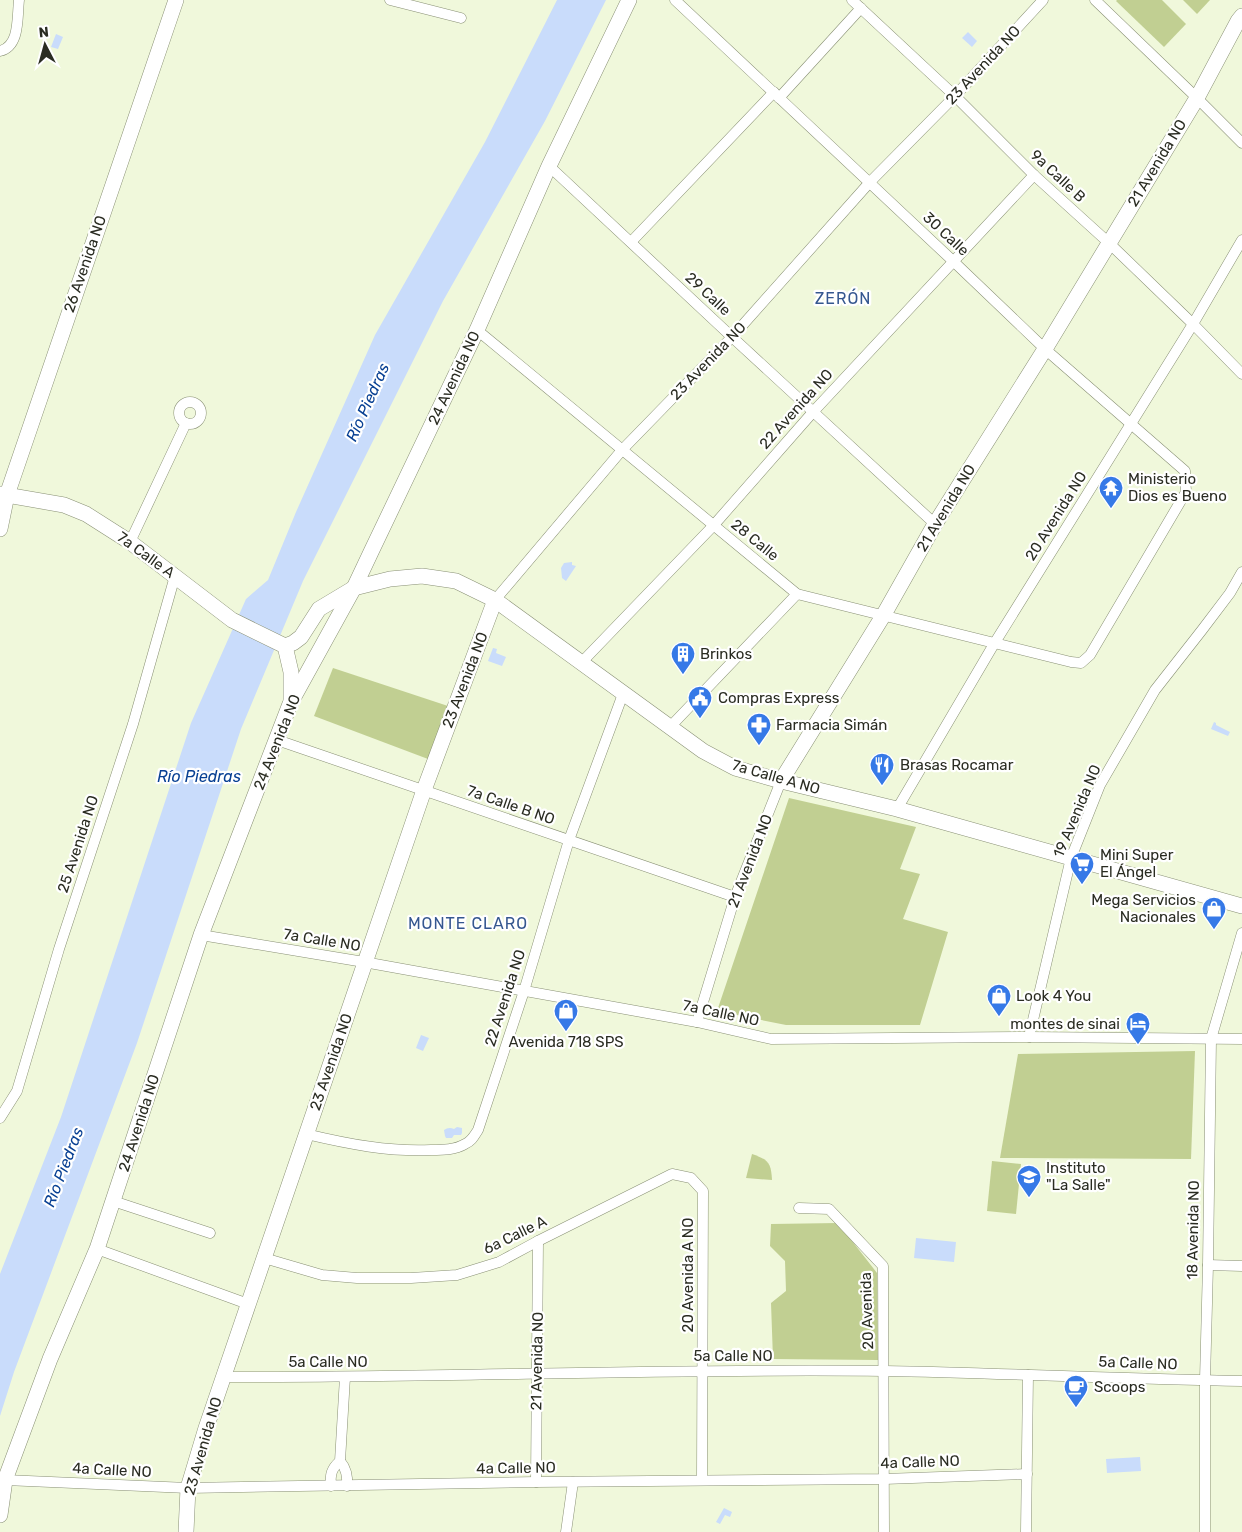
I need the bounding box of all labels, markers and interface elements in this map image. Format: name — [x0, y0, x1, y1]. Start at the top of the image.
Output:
north arrow — [20, 20, 70, 70]
street label: 23 Avenida NO — [942, 22, 1024, 108]
text: N — [38, 24, 50, 42]
street label: 21 Avenida NO — [1124, 116, 1190, 210]
street label: 9a Calle B — [1027, 146, 1089, 206]
street label: 30 Calle — [919, 208, 973, 260]
street label: 26 Avenida NO — [60, 213, 110, 315]
street label: 29 Calle — [682, 269, 734, 319]
district label: ZERÓN — [815, 288, 871, 308]
street label: 23 Avenida NO — [666, 318, 750, 404]
street label: 24 Avenida NO — [424, 328, 484, 428]
water label: Río Piedras — [342, 360, 393, 444]
street label: 22 Avenida NO — [755, 365, 837, 453]
street label: 21 Avenida NO — [913, 461, 979, 555]
street label: 20 Avenida NO — [1021, 468, 1091, 564]
place label: Ministerio Dios es Bueno — [1128, 470, 1227, 505]
temple icon: Ministerio Dios es Bueno — [1098, 475, 1124, 509]
street label: 28 Calle — [728, 515, 782, 565]
street label: 7a Calle A — [114, 528, 178, 582]
street label: 23 Avenida NO — [438, 629, 492, 731]
building icon: Brinkos — [670, 641, 696, 675]
place label: Brinkos — [700, 645, 752, 663]
public building icon: Compras Express — [687, 685, 713, 719]
place label: Compras Express — [718, 689, 840, 707]
street label: 24 Avenida NO — [250, 692, 304, 792]
pharmacy icon: Farmacia Simán — [746, 712, 772, 746]
place label: Farmacia Simán — [776, 716, 887, 734]
restaurant icon: Brasas Rocamar — [869, 752, 895, 786]
street label: 7a Calle A NO — [730, 756, 822, 798]
place label: Brasas Rocamar — [900, 756, 1014, 774]
street label: 19 Avenida NO — [1049, 762, 1105, 860]
water label: Río Piedras — [157, 767, 241, 786]
street label: 7a Calle B NO — [465, 782, 557, 828]
street label: 25 Avenida NO — [54, 793, 102, 895]
street label: 21 Avenida NO — [724, 812, 776, 910]
place label: Mini Super El Ángel — [1100, 846, 1174, 881]
supermarket icon: Mini Super El Ángel — [1069, 851, 1095, 885]
place label: Mega Servicios Nacionales — [1091, 891, 1196, 926]
shop icon: Mega Servicios Nacionales — [1201, 896, 1227, 930]
district label: MONTE CLARO — [408, 914, 528, 933]
street label: 7a Calle NO — [282, 925, 362, 955]
street label: 22 Avenida NO — [481, 947, 529, 1049]
shop icon: Look 4 You — [986, 983, 1012, 1017]
place label: Look 4 You — [1016, 987, 1091, 1005]
street label: 7a Calle NO — [681, 996, 761, 1030]
shop icon: Avenida 718 SPS — [553, 998, 579, 1032]
street label: 23 Avenida NO — [306, 1011, 356, 1113]
hotel icon: montes de sinai — [1125, 1011, 1151, 1045]
place label: montes de sinai — [1010, 1015, 1120, 1033]
place label: Avenida 718 SPS — [508, 1033, 624, 1051]
street label: 24 Avenida NO — [115, 1072, 163, 1174]
water label: Río Piedras — [40, 1125, 87, 1210]
place label: Instituto "La Salle" — [1046, 1159, 1111, 1194]
school or university icon: Instituto "La Salle" — [1016, 1164, 1042, 1198]
street label: 18 Avenida NO — [1183, 1180, 1203, 1280]
street label: 6a Calle A — [480, 1212, 550, 1258]
street label: 20 Avenida A NO — [679, 1218, 697, 1332]
street label: 20 Avenida — [857, 1272, 877, 1350]
street label: 21 Avenida NO — [527, 1311, 547, 1411]
street label: 5a Calle NO — [693, 1347, 773, 1365]
street label: 5a Calle NO — [288, 1353, 368, 1371]
street label: 5a Calle NO — [1098, 1353, 1178, 1373]
cafe icon: Scoops — [1063, 1374, 1089, 1408]
place label: Scoops — [1094, 1378, 1146, 1396]
street label: 23 Avenida NO — [180, 1395, 226, 1497]
street label: 4a Calle NO — [880, 1452, 960, 1472]
street label: 4a Calle NO — [476, 1458, 556, 1478]
street label: 4a Calle NO — [72, 1459, 152, 1481]

